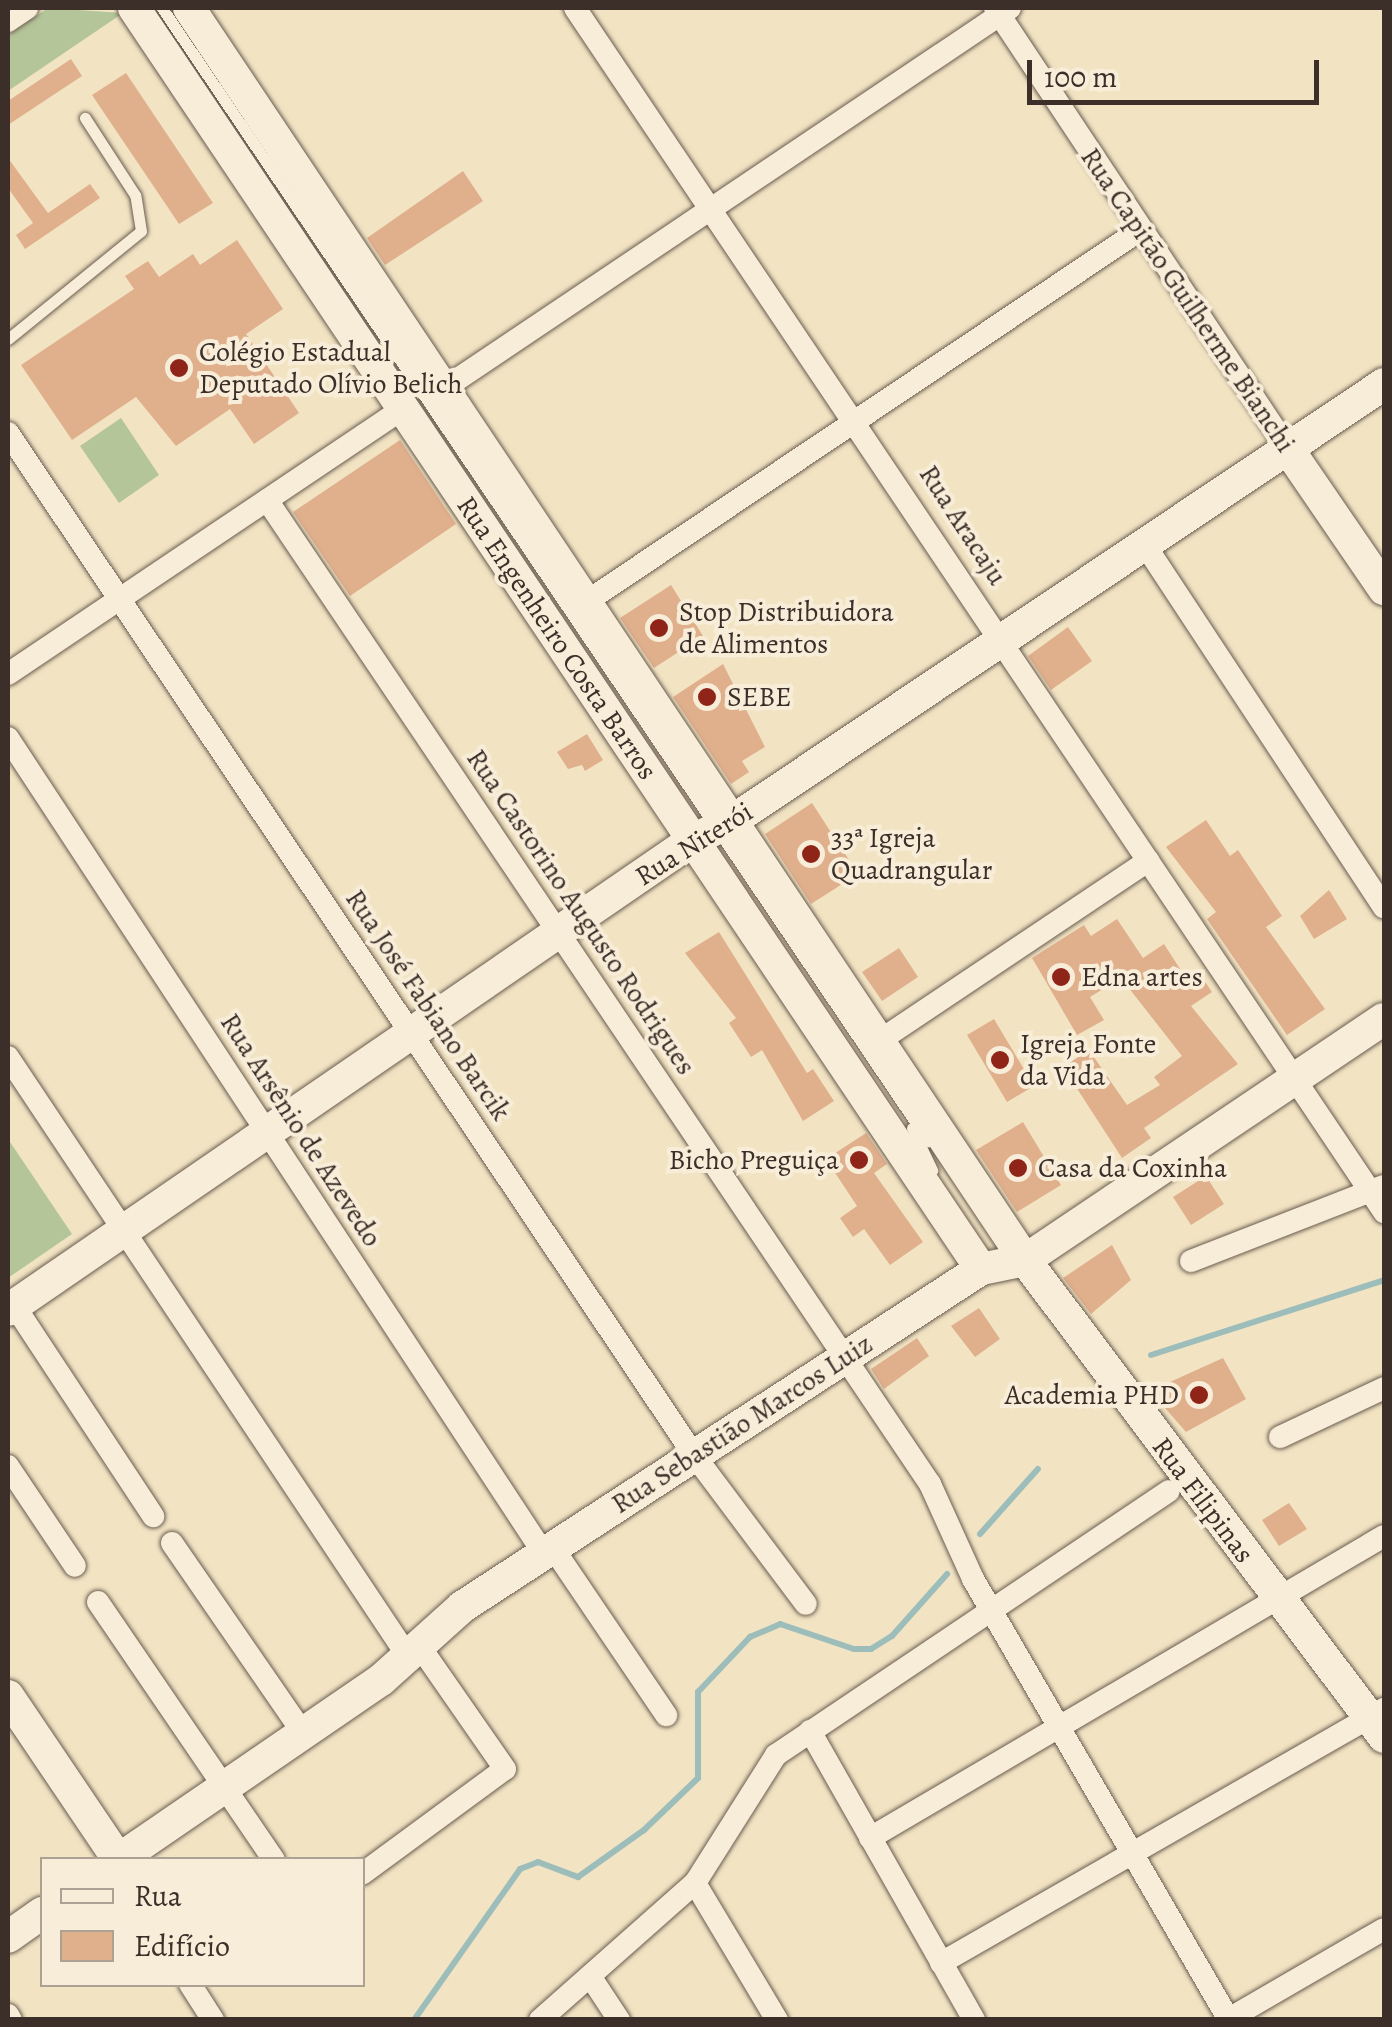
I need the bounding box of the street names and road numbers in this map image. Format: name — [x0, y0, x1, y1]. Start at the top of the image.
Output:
street label: Rua Capitão Guilherme Bianchi — [1073, 141, 1303, 459]
street label: Rua Aracaju — [912, 459, 1014, 591]
street label: Rua Engenheiro Costa Barros — [450, 490, 664, 786]
street label: Rua Castorino Augusto Rodrigues — [459, 743, 703, 1081]
street label: Rua Niterói — [629, 795, 759, 893]
street label: Rua José Fabiano Barcik — [338, 883, 518, 1127]
street label: Rua Arsênio de Azevedo — [213, 1007, 389, 1253]
street label: Rua Sebastião Marcos Luiz — [605, 1327, 879, 1521]
street label: Rua Filipinas — [1145, 1430, 1261, 1570]

